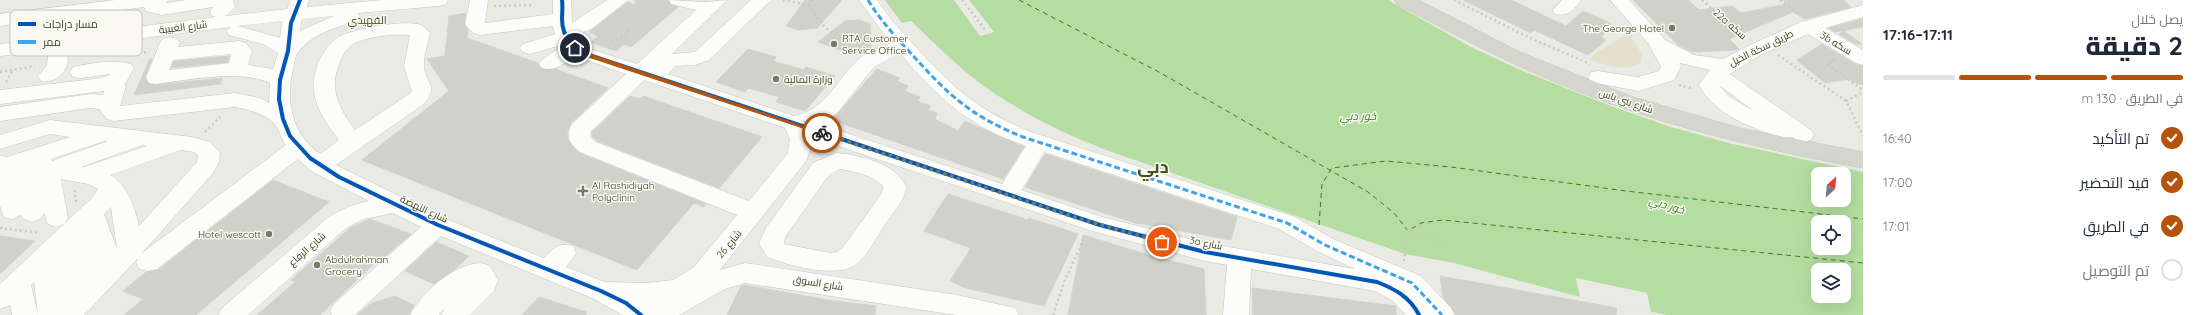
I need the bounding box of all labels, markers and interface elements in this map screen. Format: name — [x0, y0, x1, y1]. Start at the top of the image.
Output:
street label: 22a سكه — [1710, 6, 1750, 42]
legend — [10, 10, 142, 56]
text: يصل خلال — [2131, 11, 2183, 27]
district label: الفهيدي — [347, 13, 387, 29]
text: مسار دراجات — [43, 17, 98, 31]
street label: شارع الغبيبة — [158, 18, 208, 36]
place label: The George Hotel — [1583, 22, 1664, 35]
marker: The George Hotel — [1667, 23, 1677, 33]
text: 17:11–17:16 — [1883, 25, 1953, 44]
street label: طريق سكة الخيل — [1727, 27, 1795, 69]
street label: 3b سكه — [1818, 28, 1854, 58]
text: 2 دقيقة — [2085, 29, 2183, 62]
pin — [558, 31, 592, 65]
place label: RTA Customer Service Office — [842, 32, 908, 57]
text: ممر — [42, 35, 61, 49]
icon: home — [564, 37, 586, 59]
marker: RTA Customer Service Office — [829, 39, 839, 49]
place label: وزارة المالية — [784, 73, 833, 86]
marker: وزارة المالية — [771, 74, 781, 84]
street label: شارع بني ياس — [1597, 86, 1655, 117]
text: في الطريق · 130 m — [2081, 90, 2183, 106]
water label: خور دبي — [1340, 109, 1377, 125]
courier — [802, 113, 842, 153]
icon: bike — [811, 122, 833, 144]
icon: check — [2161, 127, 2183, 149]
text: تم التأكيد — [2092, 129, 2149, 148]
text: 16:40 — [1883, 130, 1912, 146]
district label: دبي — [1137, 155, 1169, 182]
north arrow — [1811, 167, 1851, 207]
map controls — [1811, 167, 1851, 303]
icon: check — [2161, 171, 2183, 193]
text: قيد التحضير — [2080, 173, 2149, 192]
text: 17:00 — [1883, 174, 1912, 190]
place label: Al Rashidiyah Polyclinin — [592, 179, 654, 204]
marker: Al Rashidiyah Polyclinin — [577, 185, 589, 197]
street label: شارع النهضة — [398, 192, 450, 226]
water label: خور دبي — [1647, 193, 1687, 219]
button: locate — [1811, 215, 1851, 255]
icon: check — [2161, 215, 2183, 237]
text: في الطريق — [2083, 217, 2149, 236]
text: 17:01 — [1883, 218, 1909, 234]
pin — [1145, 225, 1179, 259]
street label: شارع 26 — [714, 227, 744, 261]
place label: Hotel wescott — [198, 228, 262, 241]
marker: Hotel wescott — [264, 229, 274, 239]
street label: شارع الرفاع — [286, 229, 328, 269]
icon: bag — [1151, 231, 1173, 253]
street label: 3a شارع — [1188, 233, 1224, 253]
place label: Abdulrahman Grocery — [325, 253, 388, 278]
marker: Abdulrahman Grocery — [312, 260, 322, 270]
text: تم التوصيل — [2083, 261, 2149, 280]
button: layers — [1811, 263, 1851, 303]
street label: شارع السوق — [792, 273, 844, 293]

